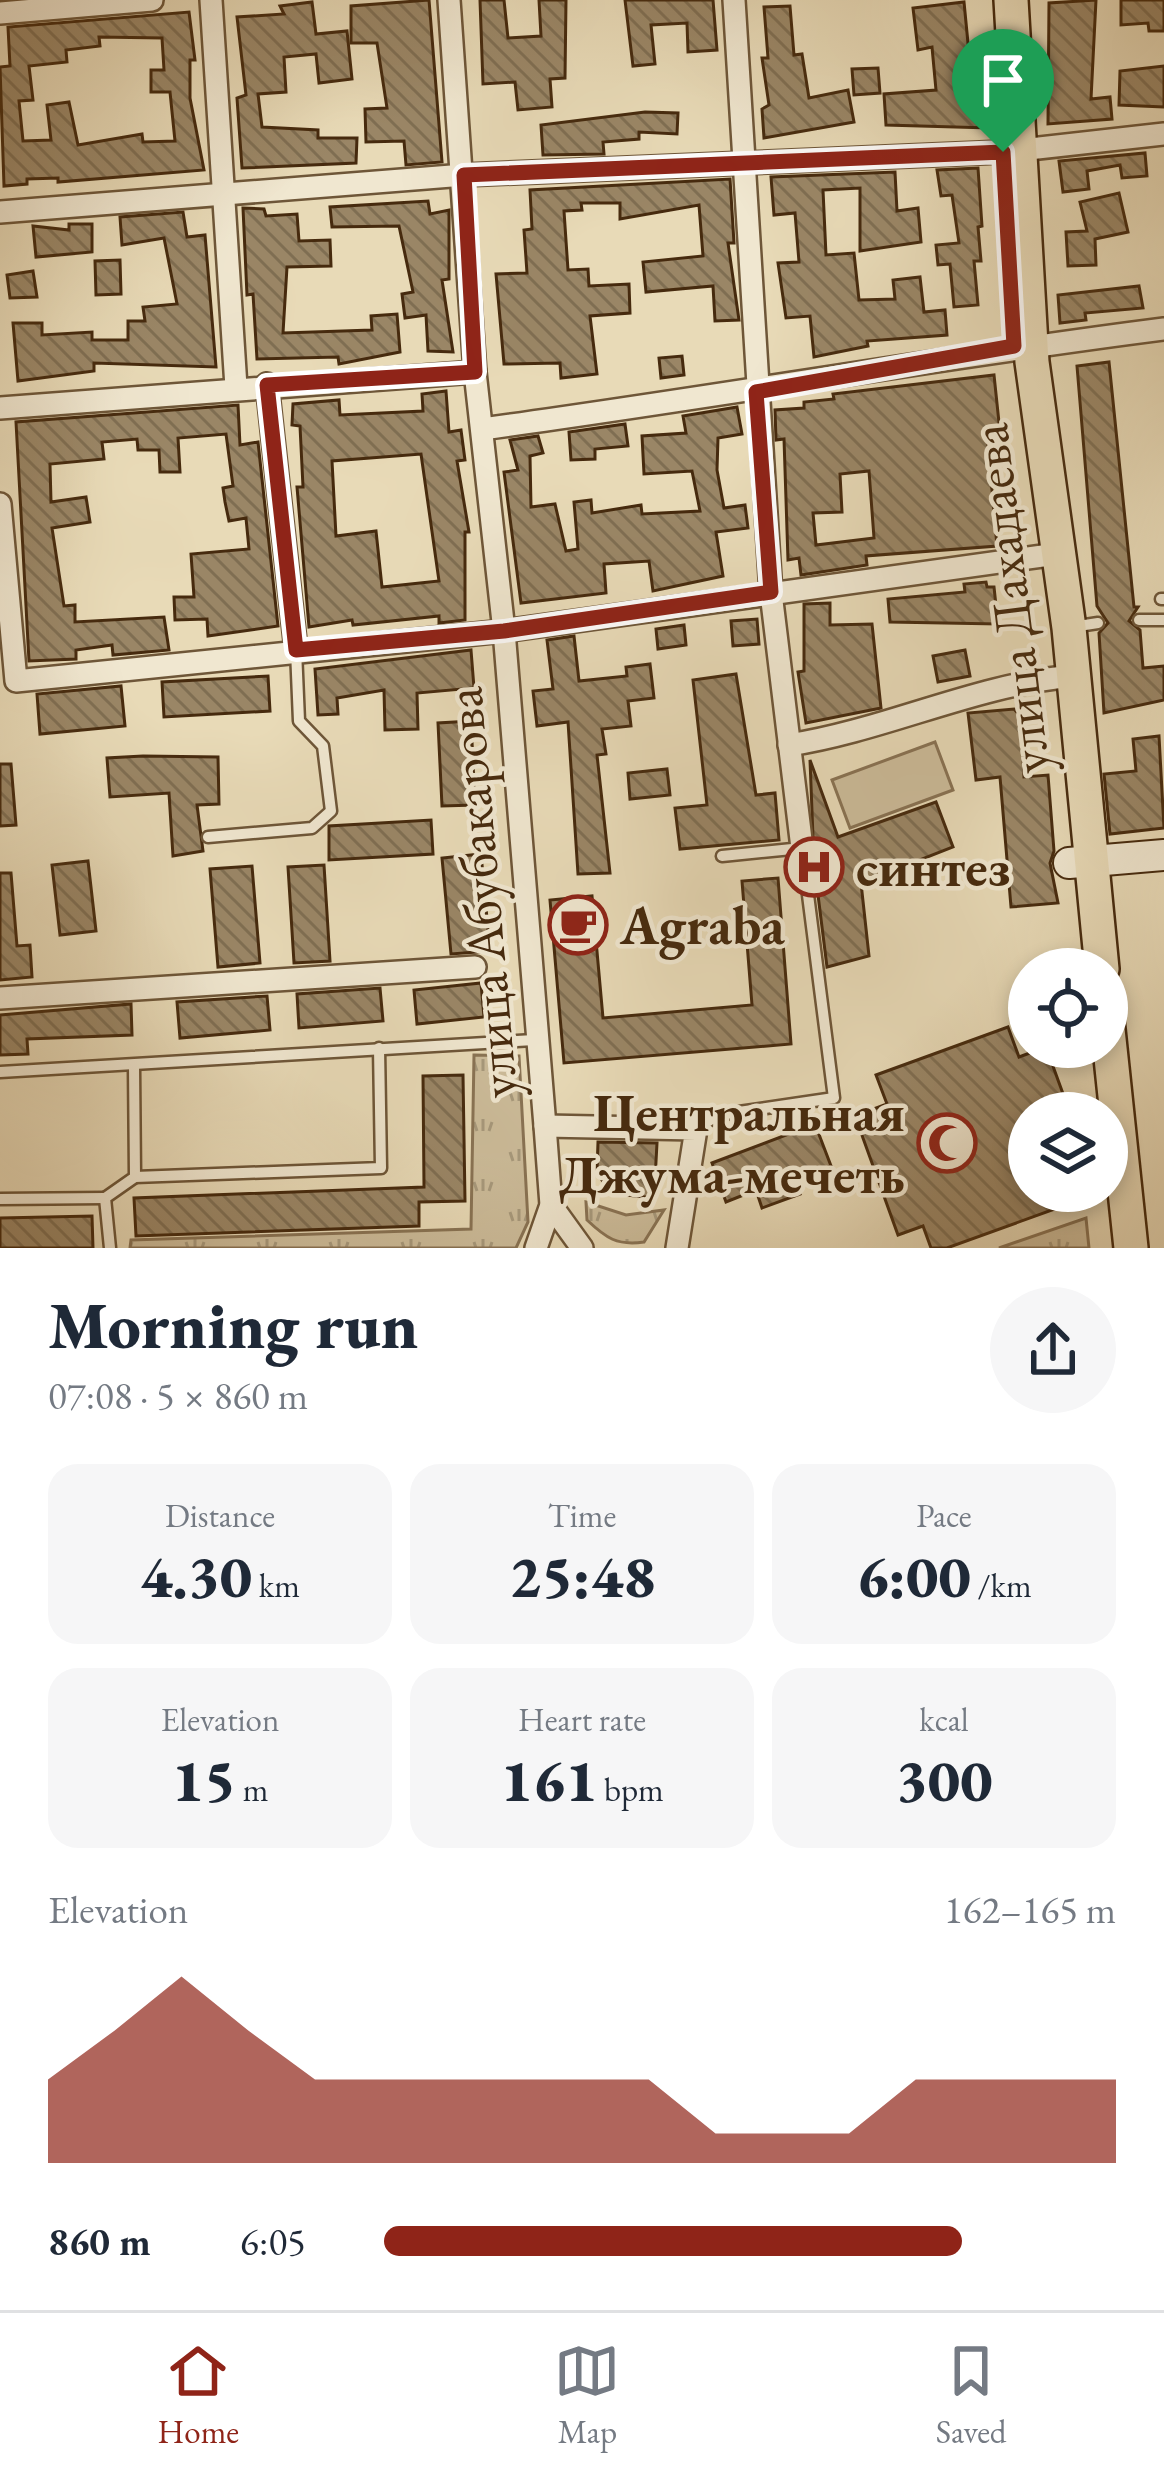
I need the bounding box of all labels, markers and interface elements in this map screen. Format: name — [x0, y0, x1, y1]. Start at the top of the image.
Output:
pin — [952, 29, 1054, 152]
icon: arrive — [970, 47, 1036, 113]
street label: улица Дахадаева — [953, 420, 1065, 778]
street label: улица Абубакарова — [427, 684, 533, 1102]
place label: синтез — [856, 832, 1011, 902]
hospital icon: синтез — [783, 836, 845, 898]
place label: Agraba — [619, 890, 785, 960]
cafe icon: Agraba — [547, 894, 609, 956]
map controls — [1008, 948, 1128, 1212]
button: locate — [1008, 948, 1128, 1068]
place label: Центральная Джума-мечеть — [558, 1077, 905, 1209]
button: layers — [1008, 1092, 1128, 1212]
mosque icon: Центральная Джума-мечеть — [916, 1112, 978, 1174]
text: Morning run — [48, 1282, 418, 1368]
button: share — [990, 1287, 1116, 1413]
text: 07:08 · 5 × 860 m — [48, 1370, 308, 1421]
text: Distance — [165, 1494, 275, 1537]
text: Time — [548, 1494, 616, 1537]
text: Pace — [916, 1494, 972, 1537]
text: 4.30 — [140, 1537, 252, 1615]
text: 25:48 — [509, 1537, 655, 1615]
text: 6:00 — [856, 1537, 971, 1615]
text: km — [252, 1564, 300, 1607]
text: /km — [971, 1564, 1032, 1607]
text: Elevation — [161, 1698, 279, 1741]
text: Heart rate — [518, 1698, 646, 1741]
text: kcal — [919, 1698, 969, 1741]
text: 15 — [171, 1741, 236, 1819]
text: 161 — [500, 1741, 597, 1819]
text: 300 — [895, 1741, 993, 1819]
text: m — [236, 1768, 269, 1811]
text: bpm — [597, 1768, 664, 1811]
text: Elevation — [48, 1884, 188, 1935]
text: 162–165 m — [944, 1884, 1116, 1935]
text: 860 m — [48, 2216, 151, 2267]
text: 6:05 — [240, 2216, 306, 2267]
tab: Home — [158, 2338, 239, 2453]
tab: Map — [554, 2338, 620, 2453]
tab: Saved — [936, 2338, 1006, 2453]

